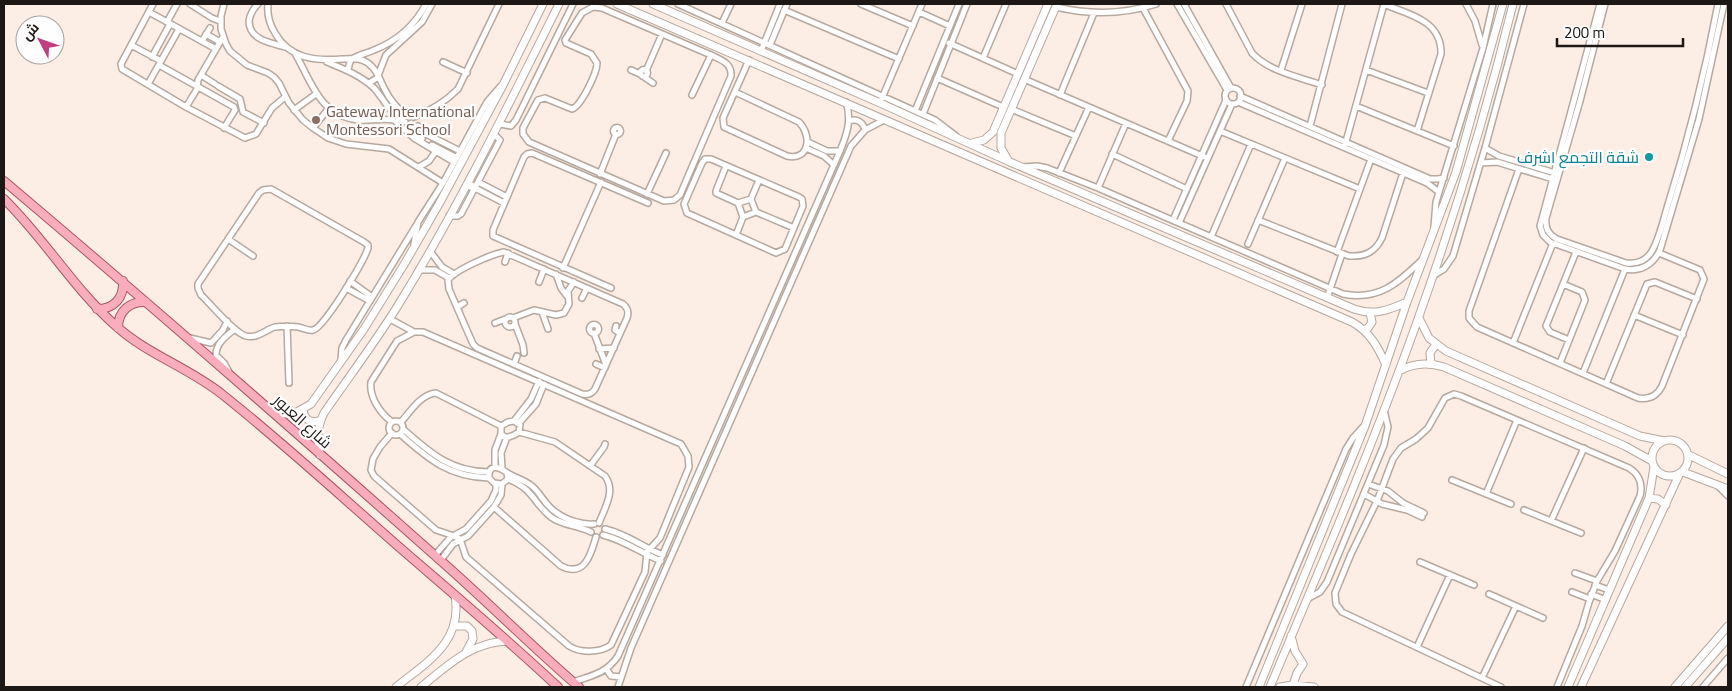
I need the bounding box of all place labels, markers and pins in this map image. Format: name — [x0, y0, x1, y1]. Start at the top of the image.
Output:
place label: Gateway International Montessori School — [326, 96, 475, 144]
marker: Gateway International Montessori School — [310, 114, 322, 126]
place label: شقة التجمع اشرف — [1517, 142, 1639, 172]
marker: شقة التجمع اشرف — [1643, 151, 1655, 163]

